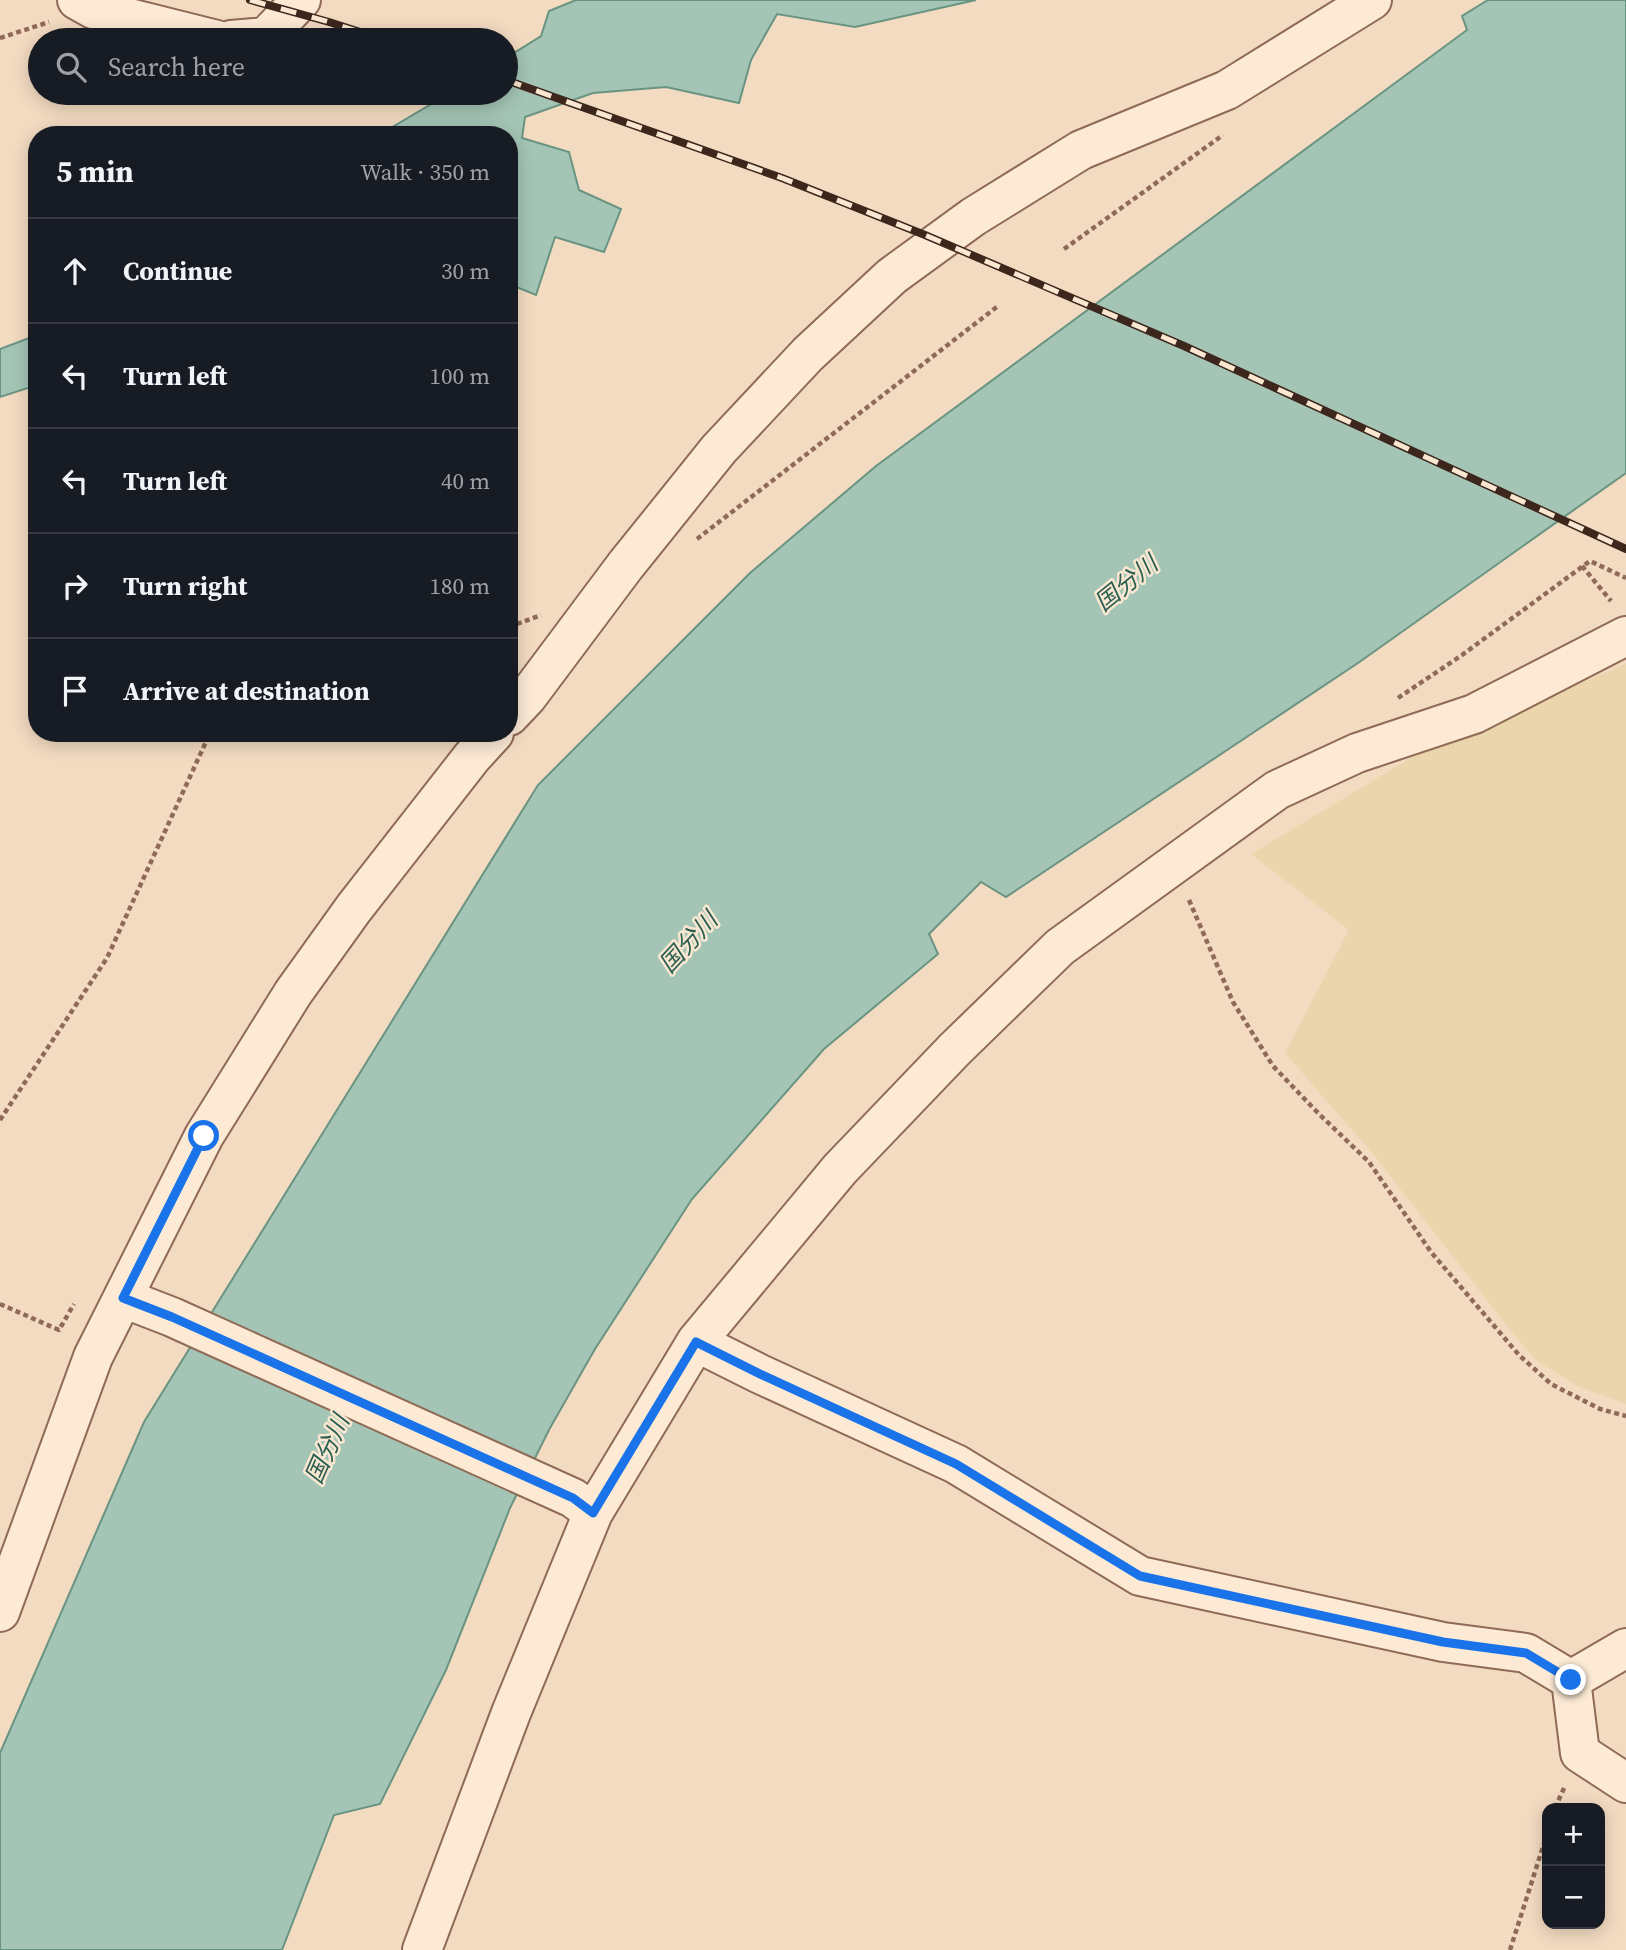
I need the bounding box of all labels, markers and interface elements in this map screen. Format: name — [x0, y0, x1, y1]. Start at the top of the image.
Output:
search box — [28, 28, 518, 105]
icon: search — [52, 48, 90, 86]
text: Search here — [108, 49, 245, 85]
text: 5 min — [56, 151, 134, 192]
text: Walk · 350 m — [360, 156, 490, 188]
icon: ahead — [56, 252, 94, 290]
text: Continue — [123, 253, 232, 289]
text: 30 m — [441, 255, 490, 287]
icon: left — [56, 357, 94, 395]
text: Turn left — [123, 358, 227, 394]
text: 100 m — [429, 360, 490, 392]
icon: left — [56, 462, 94, 500]
text: Turn left — [123, 463, 227, 499]
text: 40 m — [441, 465, 490, 497]
water label: 国分川 — [1088, 546, 1167, 618]
icon: right — [56, 567, 94, 605]
text: Turn right — [123, 568, 247, 604]
text: 180 m — [429, 570, 490, 602]
icon: arrive — [56, 672, 94, 710]
text: Arrive at destination — [123, 673, 370, 709]
water label: 国分川 — [651, 902, 727, 980]
route start — [188, 1120, 219, 1151]
water label: 国分川 — [297, 1407, 358, 1489]
route end — [1555, 1664, 1586, 1695]
map controls — [1542, 1803, 1605, 1929]
button: + — [1542, 1803, 1605, 1866]
button: − — [1542, 1866, 1605, 1929]

